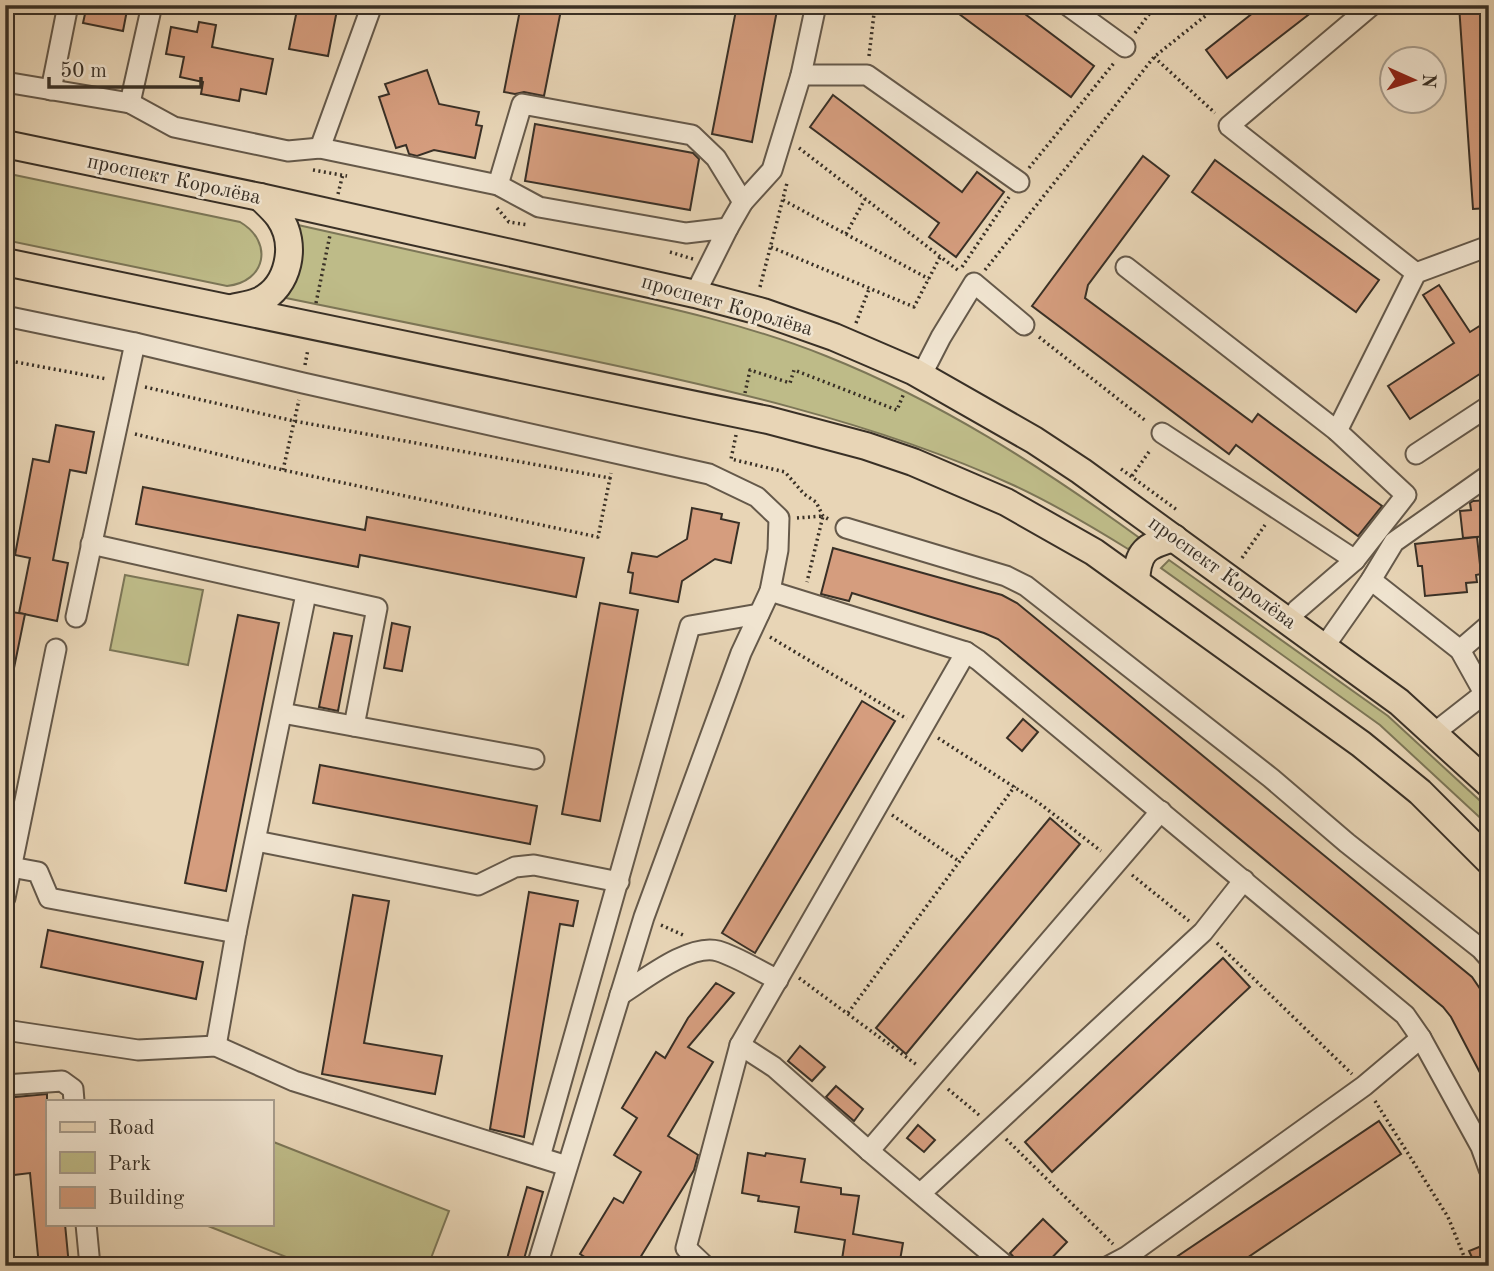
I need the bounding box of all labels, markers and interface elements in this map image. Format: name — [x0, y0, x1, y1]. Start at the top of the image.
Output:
scale bar — [49, 46, 201, 90]
north arrow — [1378, 46, 1448, 116]
text: 50 m — [60, 61, 107, 82]
text: N — [1418, 73, 1437, 89]
street label: проспект Королёва — [85, 151, 263, 209]
street label: проспект Королёва — [639, 271, 815, 341]
street label: проспект Королёва — [1144, 512, 1300, 634]
legend — [46, 1100, 273, 1226]
text: Road — [108, 1118, 155, 1139]
text: Park — [108, 1154, 151, 1175]
text: Building — [108, 1188, 185, 1209]

